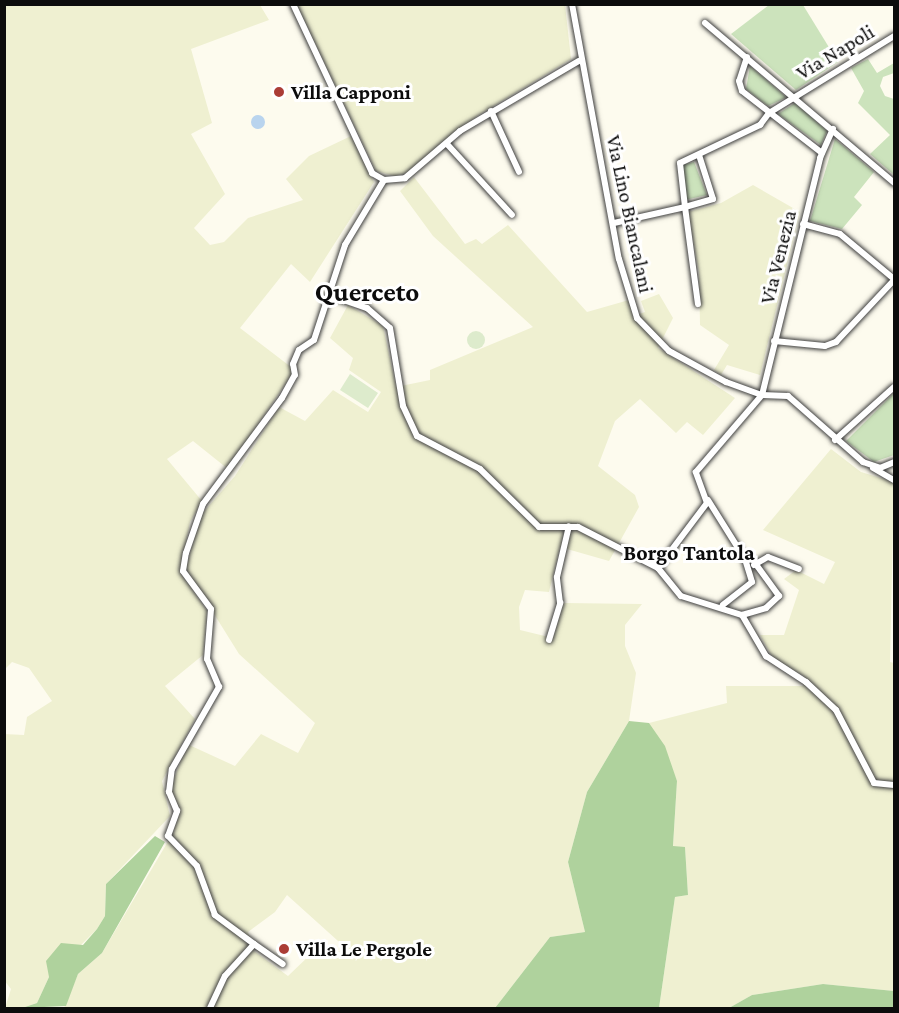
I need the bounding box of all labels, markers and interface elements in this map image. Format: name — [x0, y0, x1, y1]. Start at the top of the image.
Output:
street label: Via Napoli — [791, 19, 879, 85]
place label: Villa Capponi — [291, 79, 411, 105]
marker: Villa Capponi — [272, 85, 286, 99]
street label: Via Lino Biancalani — [601, 133, 659, 295]
street label: Via Venezia — [754, 207, 802, 307]
district label: Querceto — [315, 277, 419, 309]
district label: Borgo Tantola — [623, 540, 755, 566]
place label: Villa Le Pergole — [296, 936, 432, 962]
marker: Villa Le Pergole — [277, 942, 291, 956]

